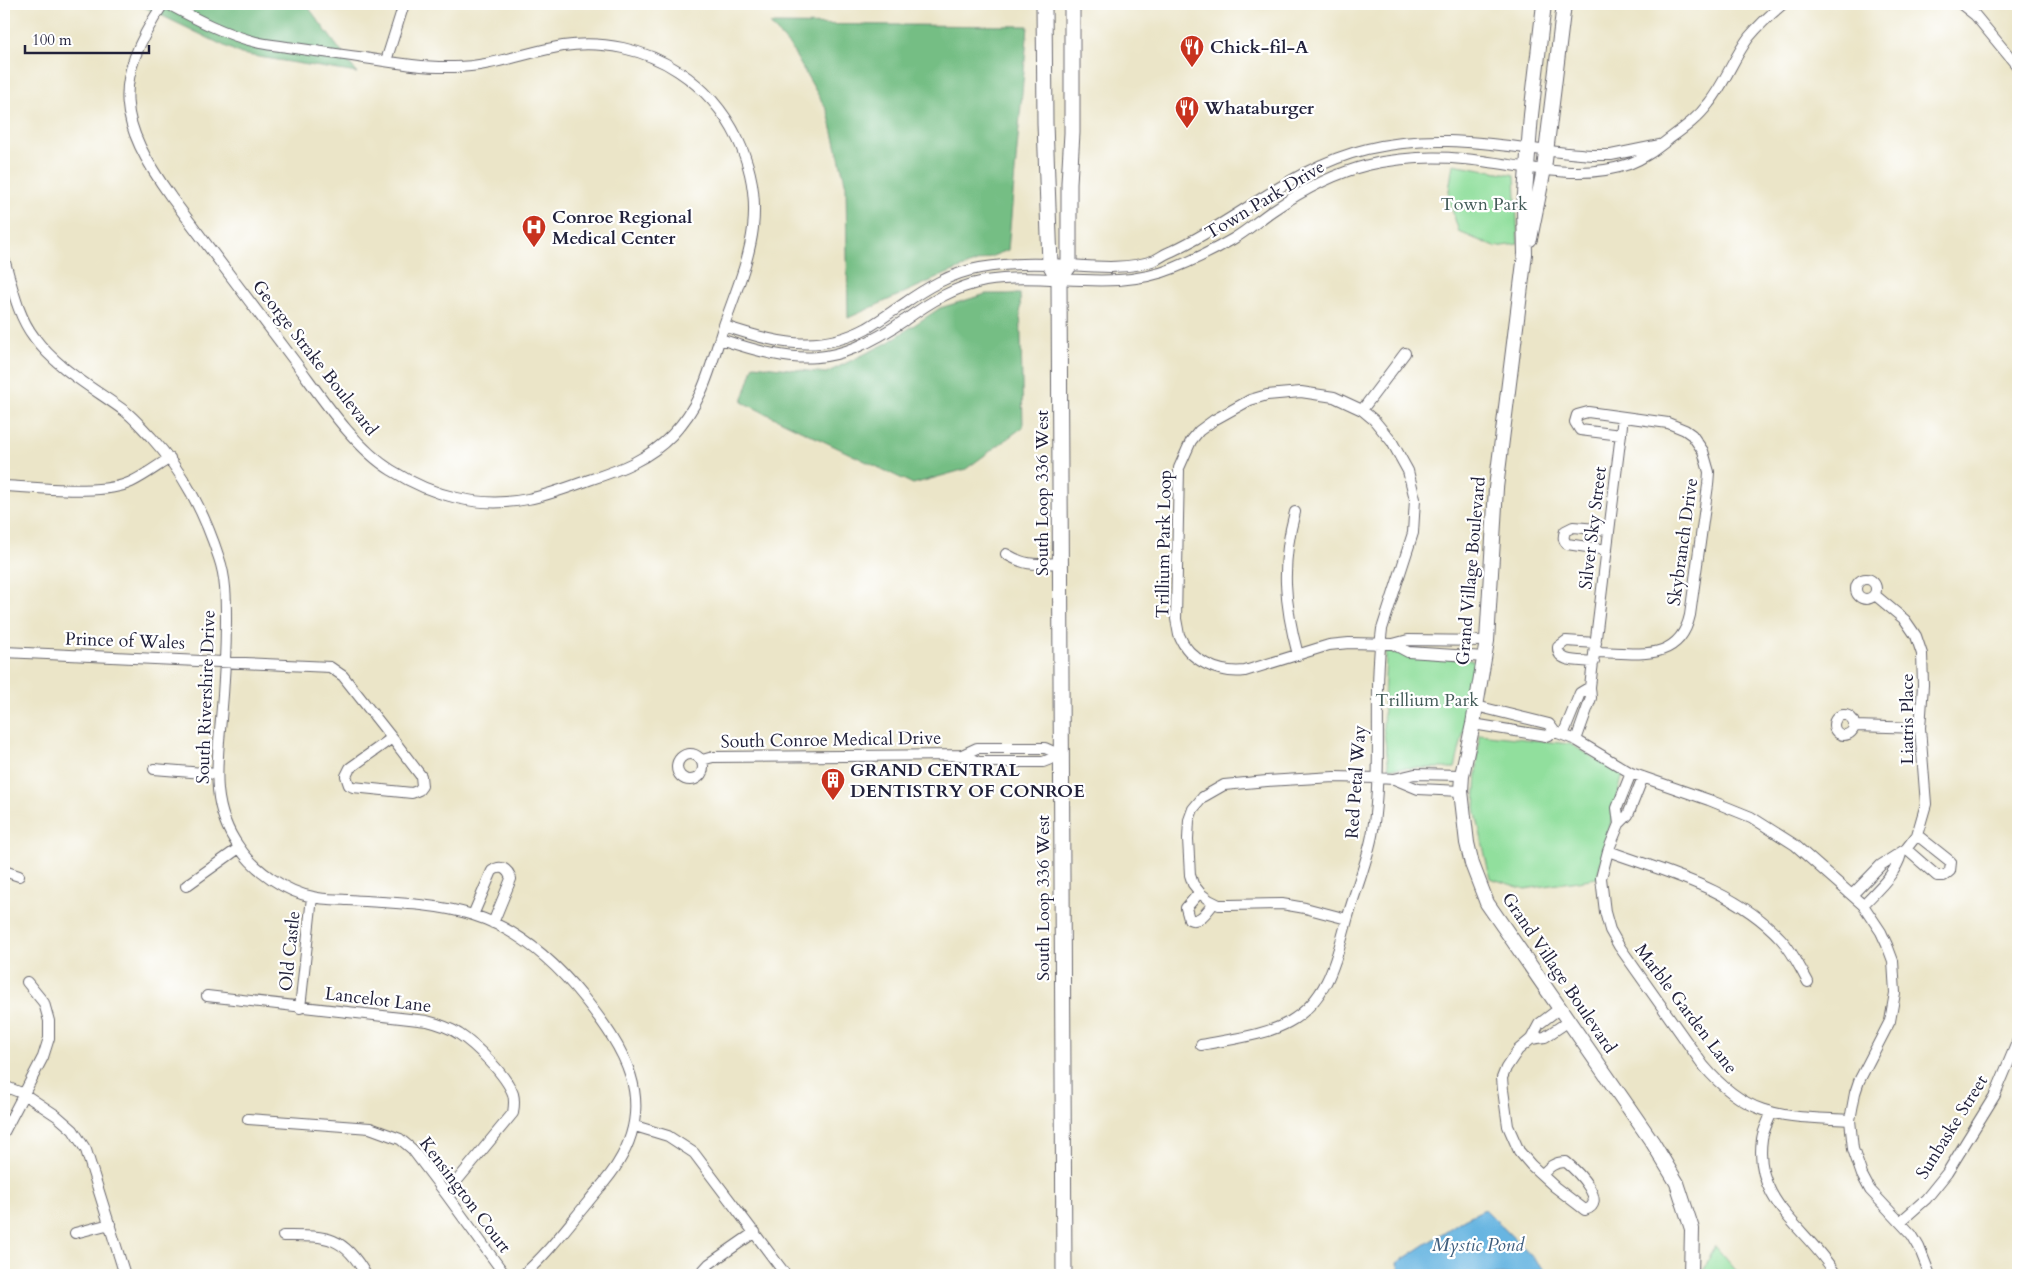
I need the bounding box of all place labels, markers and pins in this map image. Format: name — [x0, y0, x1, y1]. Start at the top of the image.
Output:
restaurant icon: Chick-fil-A — [1179, 34, 1205, 68]
place label: Chick-fil-A — [1210, 35, 1309, 60]
restaurant icon: Whataburger — [1174, 95, 1200, 129]
place label: Whataburger — [1203, 96, 1315, 121]
place label: Conroe Regional Medical Center — [552, 205, 692, 251]
hospital icon: Conroe Regional Medical Center — [521, 214, 547, 248]
place label: GRAND CENTRAL DENTISTRY OF CONROE — [850, 758, 1085, 804]
building icon: GRAND CENTRAL DENTISTRY OF CONROE — [820, 767, 846, 801]

